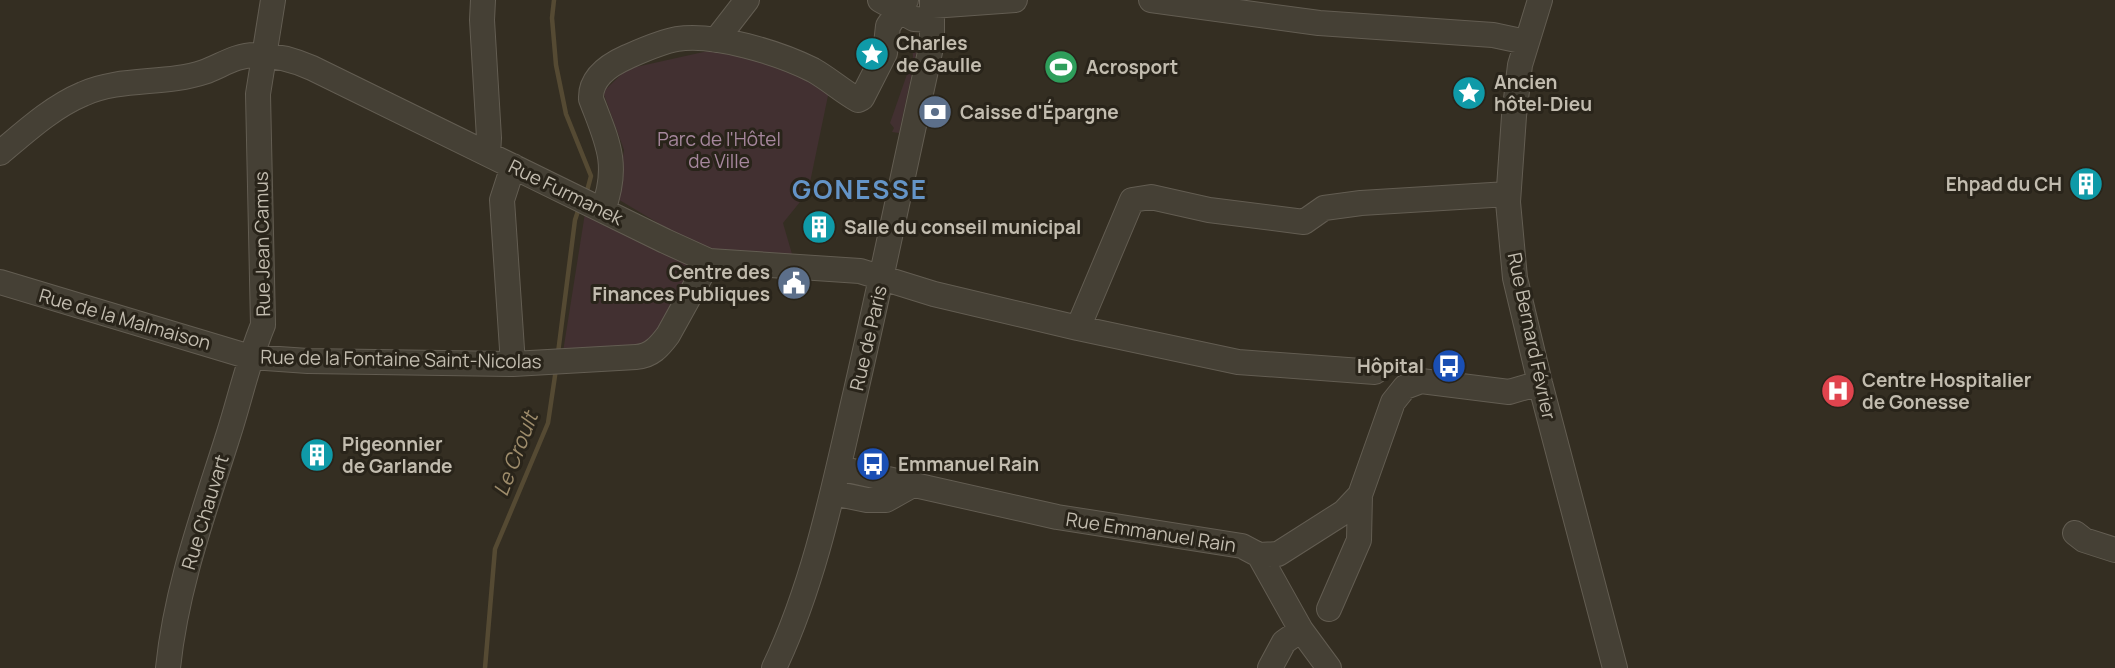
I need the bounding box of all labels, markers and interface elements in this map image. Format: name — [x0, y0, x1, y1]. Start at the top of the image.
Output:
place label: Charles de Gaulle — [896, 30, 982, 78]
place icon: Charles de Gaulle — [853, 35, 891, 73]
sports icon: Acrosport — [1042, 48, 1080, 86]
place label: Acrosport — [1086, 54, 1178, 80]
place label: Ancien hôtel-Dieu — [1494, 69, 1592, 117]
place icon: Ancien hôtel-Dieu — [1450, 74, 1488, 112]
bank icon: Caisse d'Épargne — [916, 93, 954, 131]
place label: Caisse d'Épargne — [960, 99, 1119, 125]
park label: Parc de l'Hôtel de Ville — [657, 126, 781, 174]
street label: Rue Furmanek — [504, 153, 628, 231]
building icon: Ehpad du CH — [2067, 165, 2105, 203]
street label: Rue Jean Camus — [248, 171, 276, 317]
district label: GONESSE — [792, 171, 928, 207]
place label: Ehpad du CH — [1946, 171, 2062, 197]
building icon: Salle du conseil municipal — [800, 208, 838, 246]
place label: Salle du conseil municipal — [844, 214, 1081, 240]
street label: Rue Bernard Février — [1502, 250, 1562, 422]
place label: Centre des Finances Publiques — [592, 259, 770, 307]
public building icon: Centre des Finances Publiques — [775, 264, 813, 302]
street label: Rue de la Malmaison — [36, 282, 214, 356]
street label: Rue de Paris — [843, 283, 893, 393]
street label: Rue de la Fontaine Saint-Nicolas — [260, 344, 542, 374]
bus stop icon: Hôpital — [1430, 347, 1468, 385]
place label: Hôpital — [1357, 353, 1424, 379]
place label: Centre Hospitalier de Gonesse — [1862, 367, 2032, 415]
hospital icon: Centre Hospitalier de Gonesse — [1819, 372, 1857, 410]
water label: Le Croult — [486, 405, 545, 500]
place label: Pigeonnier de Garlande — [342, 431, 453, 479]
building icon: Pigeonnier de Garlande — [298, 436, 336, 474]
bus stop icon: Emmanuel Rain — [854, 445, 892, 483]
street label: Rue Chauvart — [175, 451, 235, 573]
place label: Emmanuel Rain — [898, 451, 1039, 477]
street label: Rue Emmanuel Rain — [1064, 506, 1238, 558]

